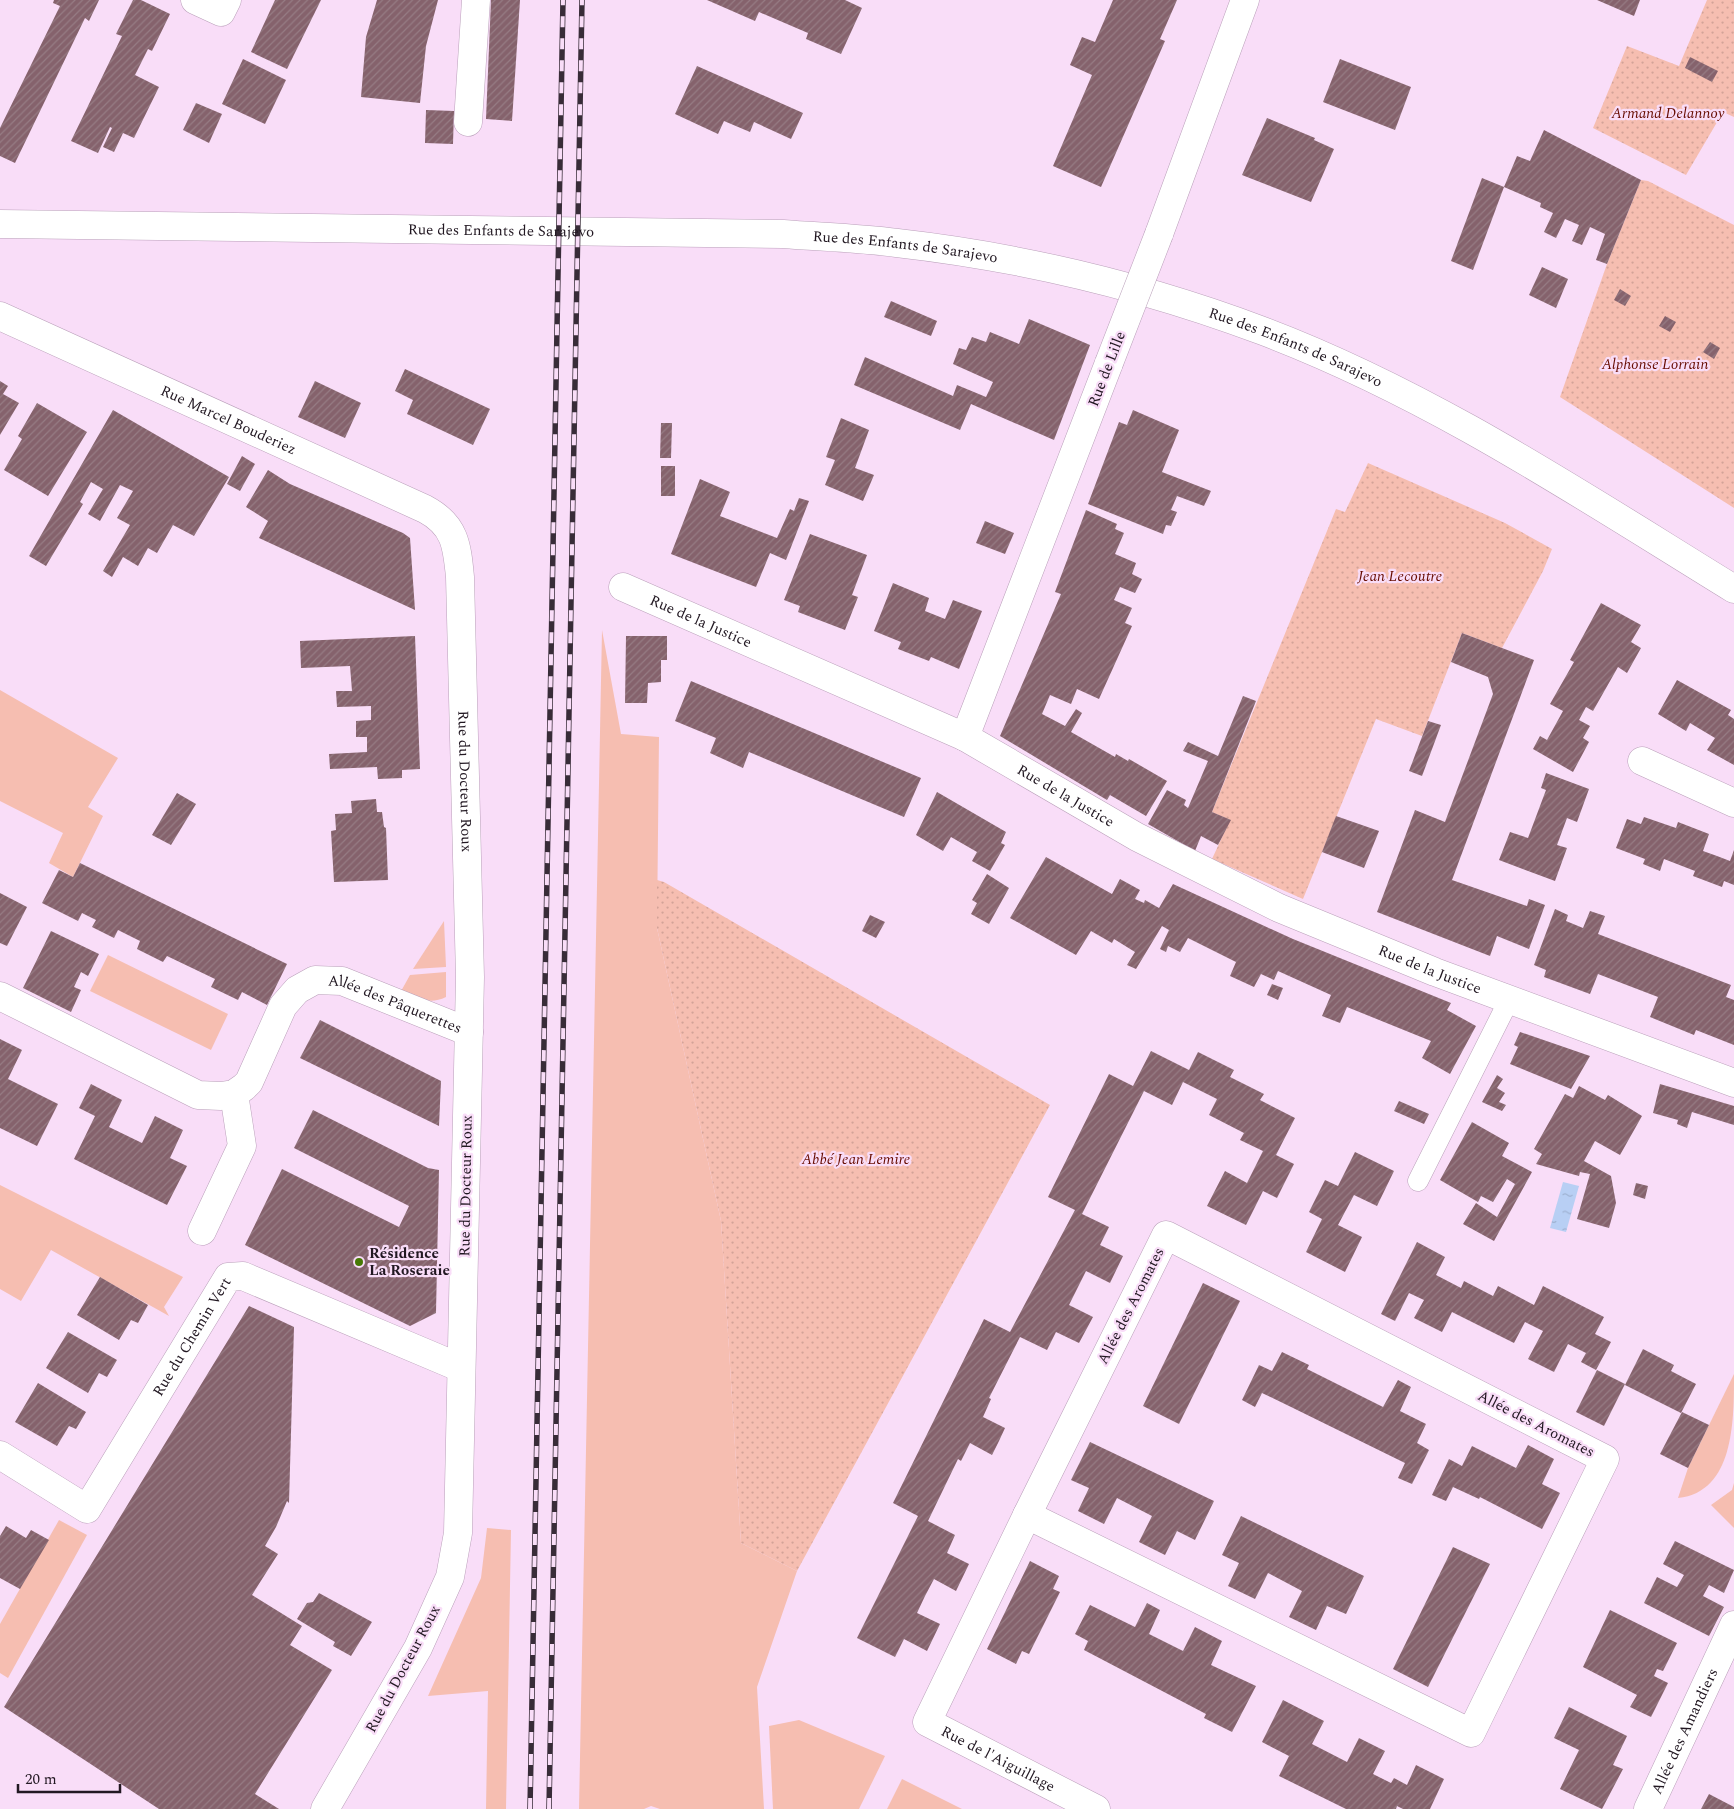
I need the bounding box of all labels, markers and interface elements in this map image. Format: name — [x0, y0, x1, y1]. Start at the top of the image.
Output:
park label: Armand Delannoy — [1611, 102, 1725, 125]
street label: Rue des Enfants de Sarajevo — [408, 218, 594, 243]
street label: Rue des Enfants de Sarajevo — [812, 225, 1000, 269]
street label: Rue des Enfants de Sarajevo — [1206, 301, 1387, 393]
street label: Rue de Lille — [1082, 328, 1132, 410]
park label: Alphonse Lorrain — [1601, 353, 1708, 376]
street label: Rue Marcel Bouderiez — [157, 379, 300, 461]
park label: Jean Lecoutre — [1357, 565, 1442, 588]
street label: Rue de la Justice — [646, 589, 755, 654]
street label: Rue du Docteur Roux — [452, 710, 478, 853]
street label: Rue de la Justice — [1013, 758, 1119, 833]
street label: Rue de la Justice — [1375, 938, 1485, 1000]
street label: Allée des Pâquerettes — [327, 969, 465, 1039]
street label: Rue du Docteur Roux — [453, 1115, 479, 1257]
park label: Abbé Jean Lemire — [801, 1148, 911, 1171]
place label: Résidence La Roseraie — [369, 1242, 450, 1282]
street label: Allée des Aromates — [1092, 1243, 1170, 1369]
marker: Résidence La Roseraie — [353, 1256, 365, 1268]
street label: Rue du Chemin Vert — [147, 1273, 237, 1401]
street label: Allée des Aromates — [1473, 1385, 1599, 1463]
street label: Rue du Docteur Roux — [360, 1601, 447, 1737]
street label: Allée des Amandiers — [1645, 1664, 1724, 1798]
street label: Rue de l'Aiguillage — [937, 1720, 1059, 1798]
scale bar — [18, 1762, 120, 1794]
text: 20 m — [25, 1768, 57, 1791]

